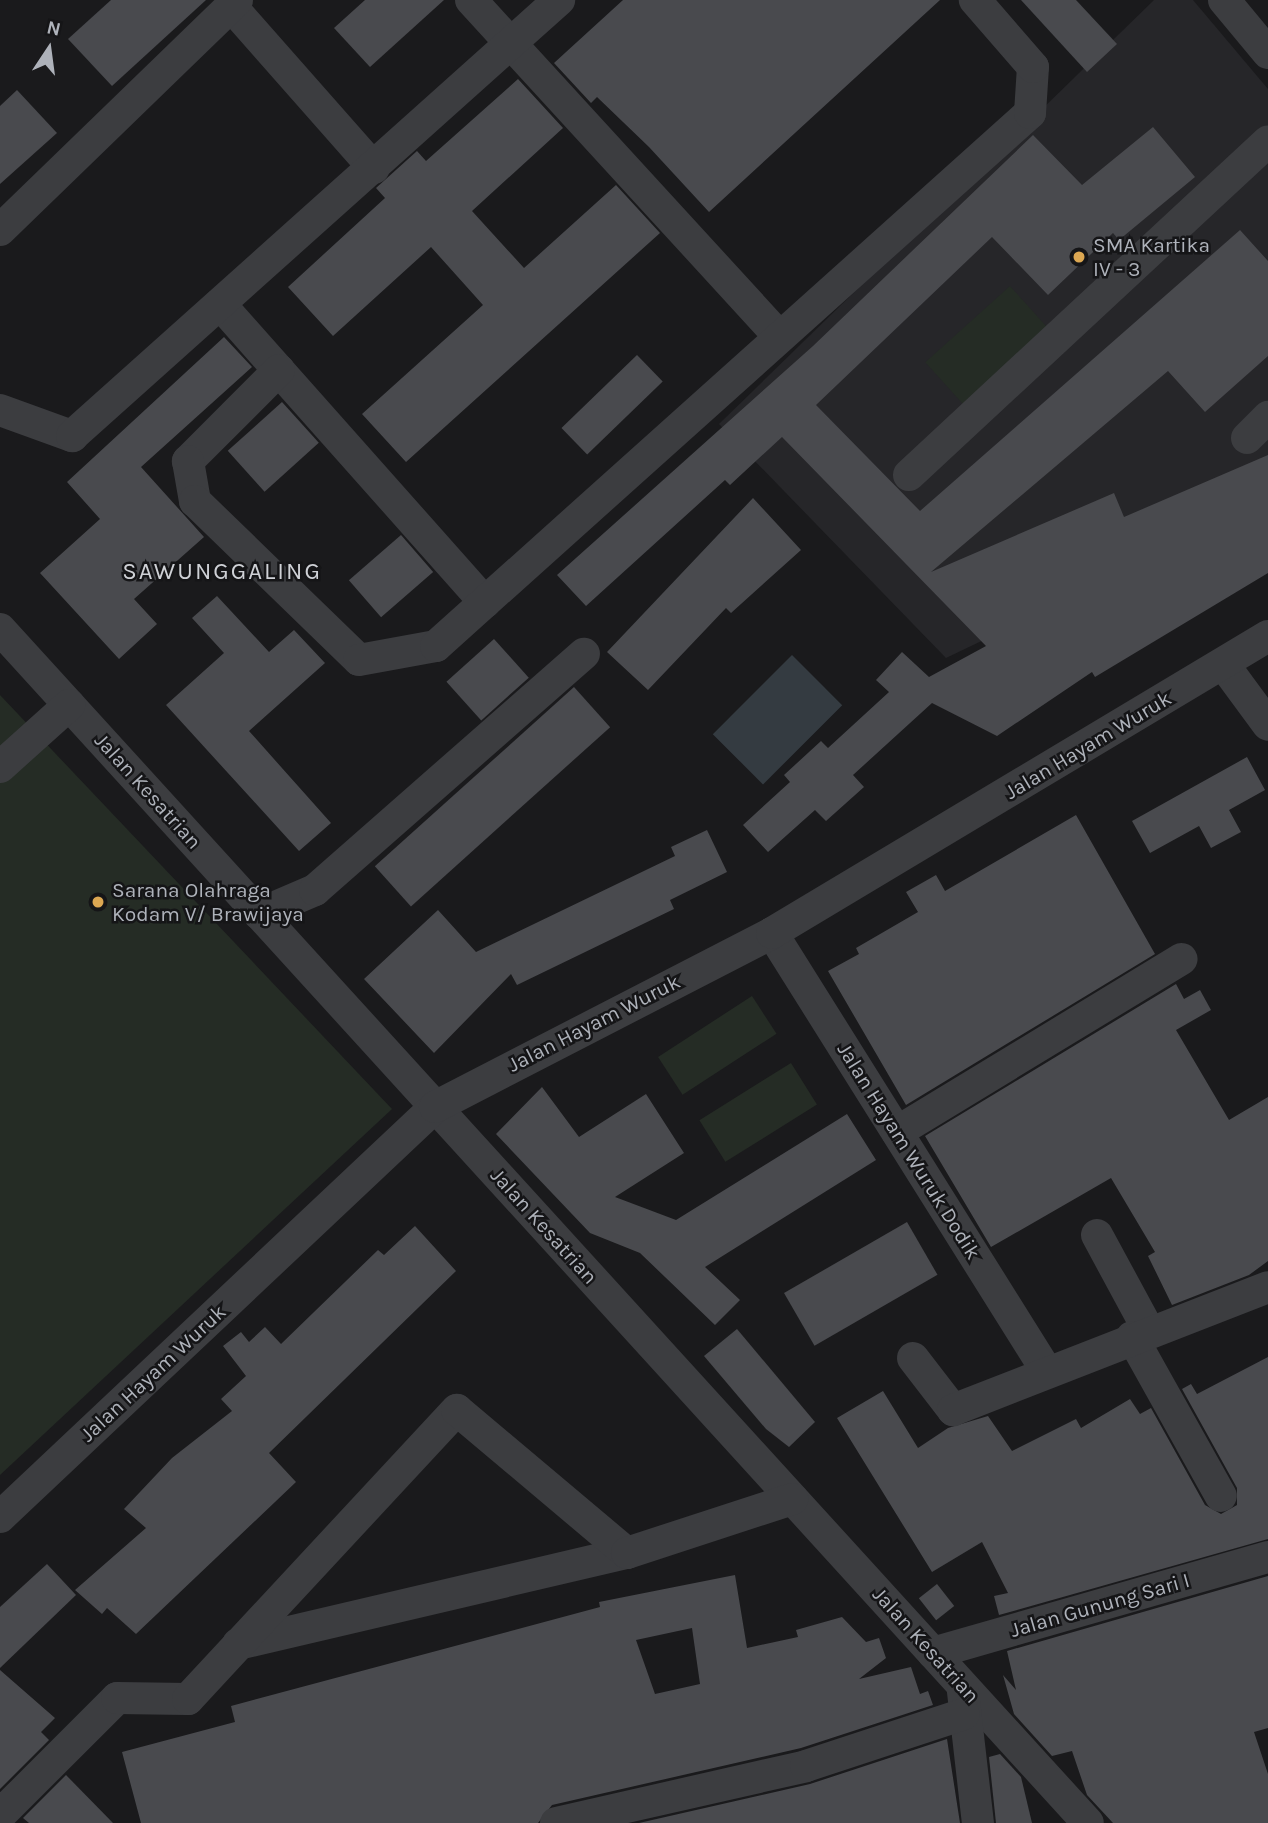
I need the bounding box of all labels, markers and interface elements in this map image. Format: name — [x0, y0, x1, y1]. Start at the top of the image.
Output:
north arrow — [14, 14, 84, 84]
text: N — [45, 16, 63, 41]
place label: SMA Kartika IV - 3 — [1093, 232, 1210, 282]
marker: SMA Kartika IV - 3 — [1071, 249, 1087, 265]
district label: SAWUNGGALING — [124, 558, 320, 586]
street label: Jalan Hayam Wuruk — [1000, 685, 1176, 805]
street label: Jalan Kesatrian — [89, 728, 207, 854]
place label: Sarana Olahraga Kodam V/ Brawijaya — [112, 877, 304, 927]
marker: Sarana Olahraga Kodam V/ Brawijaya — [90, 894, 106, 910]
street label: Jalan Hayam Wuruk — [504, 969, 684, 1077]
street label: Jalan Hayam Wuruk Dodik — [832, 1038, 986, 1264]
street label: Jalan Kesatrian — [485, 1163, 603, 1289]
street label: Jalan Hayam Wuruk — [75, 1299, 231, 1447]
street label: Jalan Gunung Sari I — [1007, 1567, 1193, 1643]
street label: Jalan Kesatrian — [867, 1582, 985, 1708]

